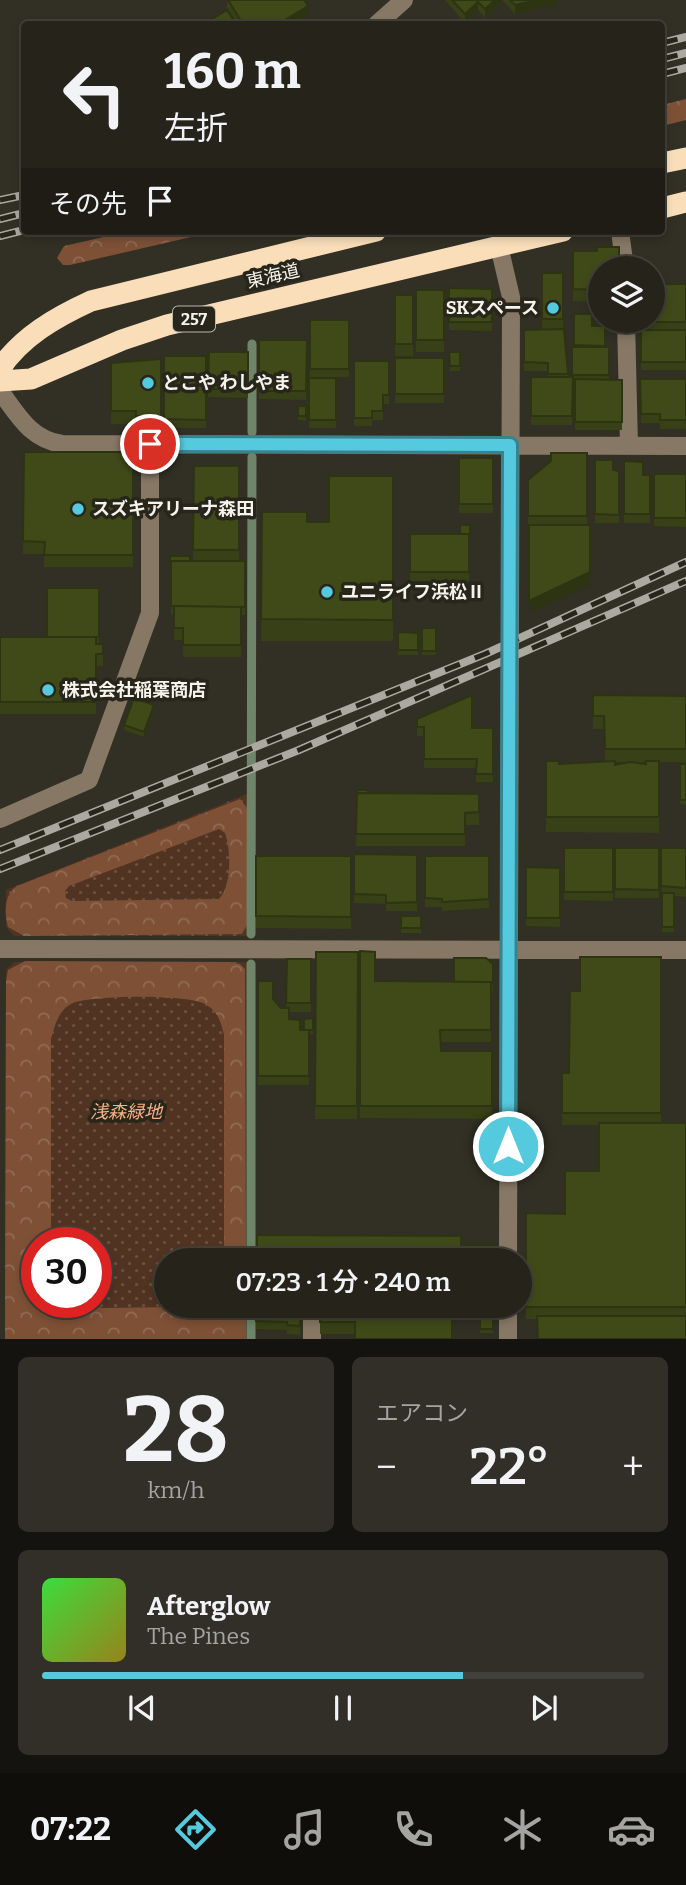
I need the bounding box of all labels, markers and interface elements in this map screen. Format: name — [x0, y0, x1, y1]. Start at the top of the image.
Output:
text: 160 m — [164, 42, 301, 101]
icon: left — [49, 49, 140, 140]
text: 左折 — [164, 109, 228, 147]
icon: arrive — [141, 182, 179, 220]
text: その先 — [49, 189, 127, 220]
map controls — [588, 256, 665, 333]
button: layers — [588, 256, 665, 333]
street label: 東海道 — [244, 259, 302, 293]
place label: SKスペース — [446, 297, 539, 319]
marker: SKスペース — [545, 300, 561, 316]
road number: 257 — [173, 306, 215, 332]
place label: とこや わしやま — [162, 372, 291, 394]
marker: とこや わしやま — [140, 375, 156, 391]
pin — [120, 414, 180, 474]
icon: arrive — [131, 425, 169, 463]
place label: スズキアリーナ森田 — [92, 498, 254, 520]
marker: スズキアリーナ森田 — [70, 501, 86, 517]
place label: ユニライフ浜松Ⅱ — [341, 581, 485, 603]
marker: ユニライフ浜松Ⅱ — [319, 584, 335, 600]
place label: 株式会社稲葉商店 — [62, 679, 206, 701]
marker: 株式会社稲葉商店 — [40, 682, 56, 698]
park label: 浅森緑地 — [90, 1101, 164, 1123]
position arrow — [471, 1109, 545, 1183]
speed limit sign: 30 — [21, 1227, 112, 1318]
text: 07:23 · 1 分 · 240 m — [236, 1267, 450, 1298]
text: 28 — [123, 1376, 229, 1485]
text: エアコン — [376, 1399, 468, 1427]
text: 22° — [469, 1435, 550, 1498]
text: − — [376, 1444, 397, 1490]
text: + — [622, 1444, 644, 1490]
text: km/h — [148, 1476, 204, 1504]
text: Afterglow — [147, 1591, 270, 1622]
text: The Pines — [147, 1622, 250, 1650]
icon: previous — [123, 1689, 161, 1727]
icon: pause — [324, 1689, 362, 1727]
icon: next — [525, 1689, 563, 1727]
icon: directions — [171, 1805, 220, 1854]
icon: music — [280, 1805, 329, 1854]
icon: phone — [389, 1805, 438, 1854]
icon: climate — [498, 1805, 547, 1854]
icon: car — [607, 1805, 656, 1854]
text: 07:22 — [30, 1810, 111, 1848]

